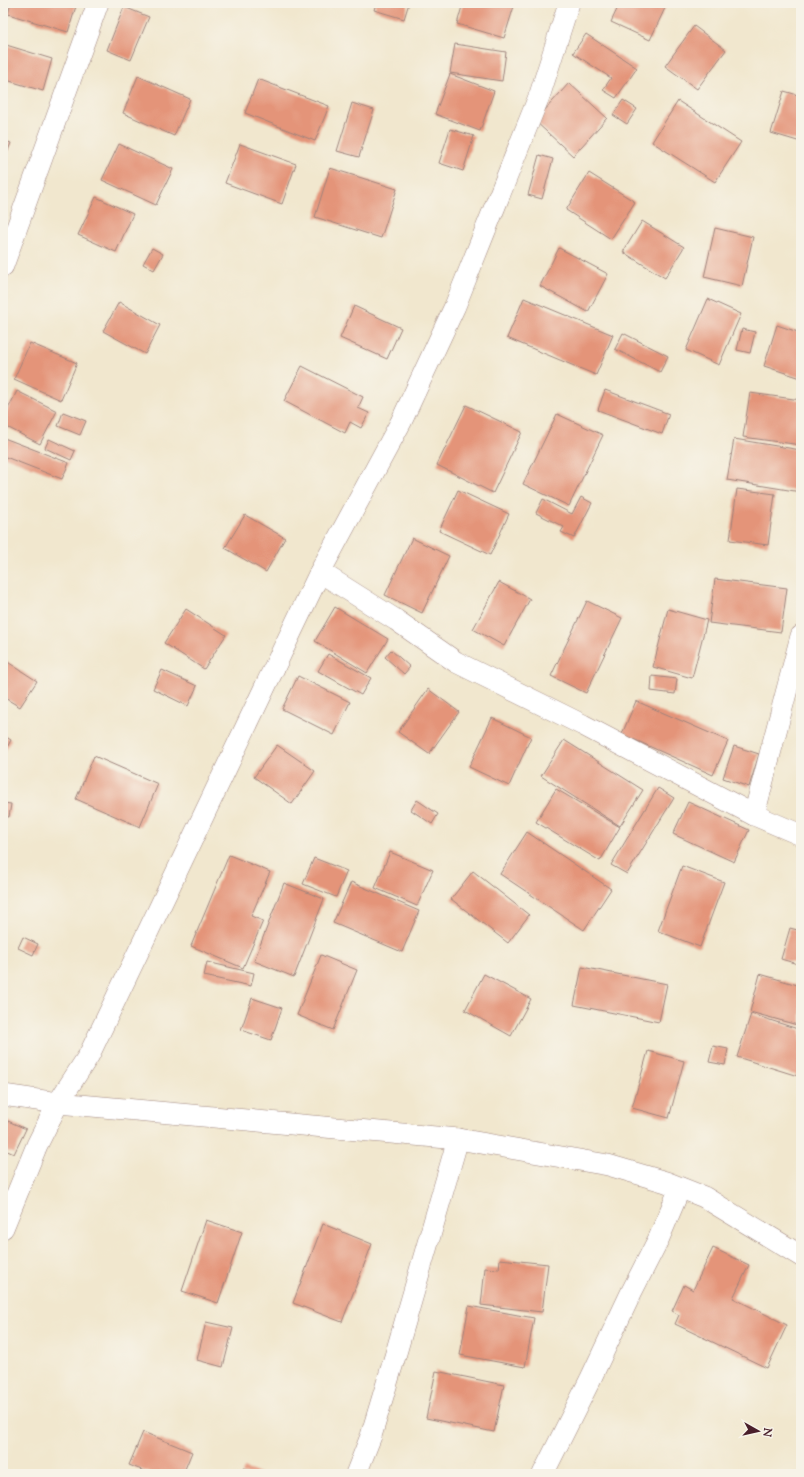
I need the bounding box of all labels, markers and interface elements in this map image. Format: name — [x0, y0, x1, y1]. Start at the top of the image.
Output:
north arrow — [738, 1411, 778, 1451]
text: N — [758, 1426, 776, 1438]

